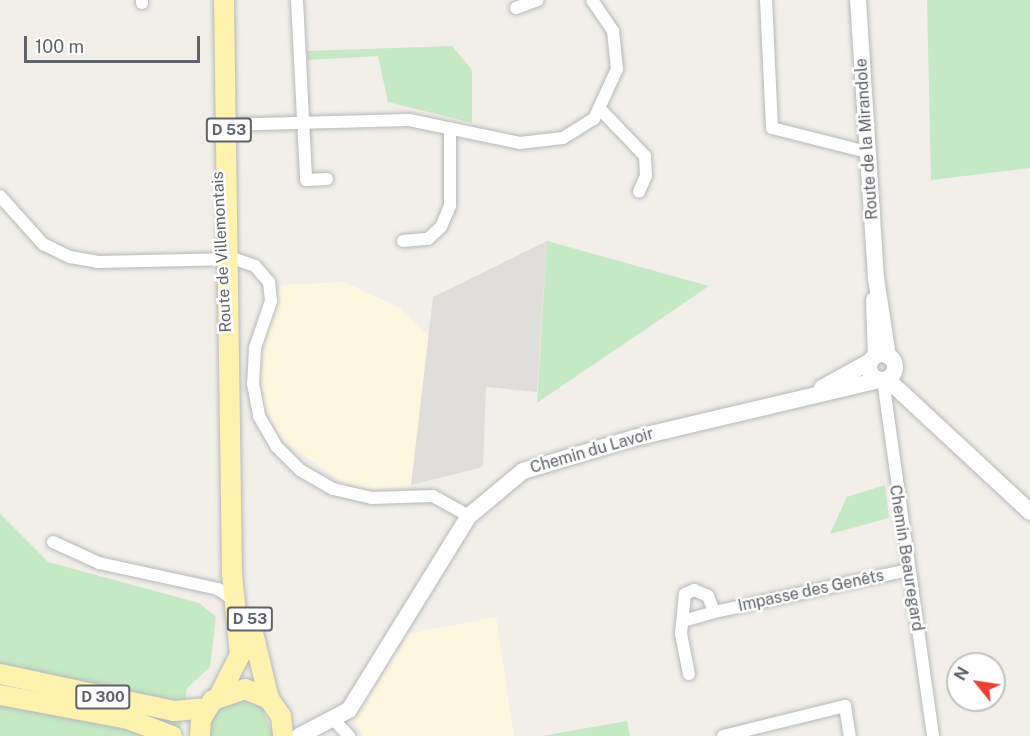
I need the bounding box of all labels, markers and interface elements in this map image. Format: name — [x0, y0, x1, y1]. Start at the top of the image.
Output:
scale bar — [27, 24, 202, 62]
text: 100 m — [35, 36, 84, 57]
street label: Route de la Mirandole — [852, 57, 882, 221]
road number: D 53 — [205, 118, 253, 142]
street label: Route de Villemontais — [208, 171, 236, 333]
street label: Chemin du Lavoir — [528, 424, 656, 478]
street label: Chemin Beauregard — [885, 484, 927, 632]
street label: Impasse des Genêts — [736, 566, 886, 616]
road number: D 53 — [226, 607, 274, 631]
north arrow — [946, 652, 1006, 712]
text: N — [950, 664, 973, 684]
road number: D 300 — [74, 685, 132, 709]

